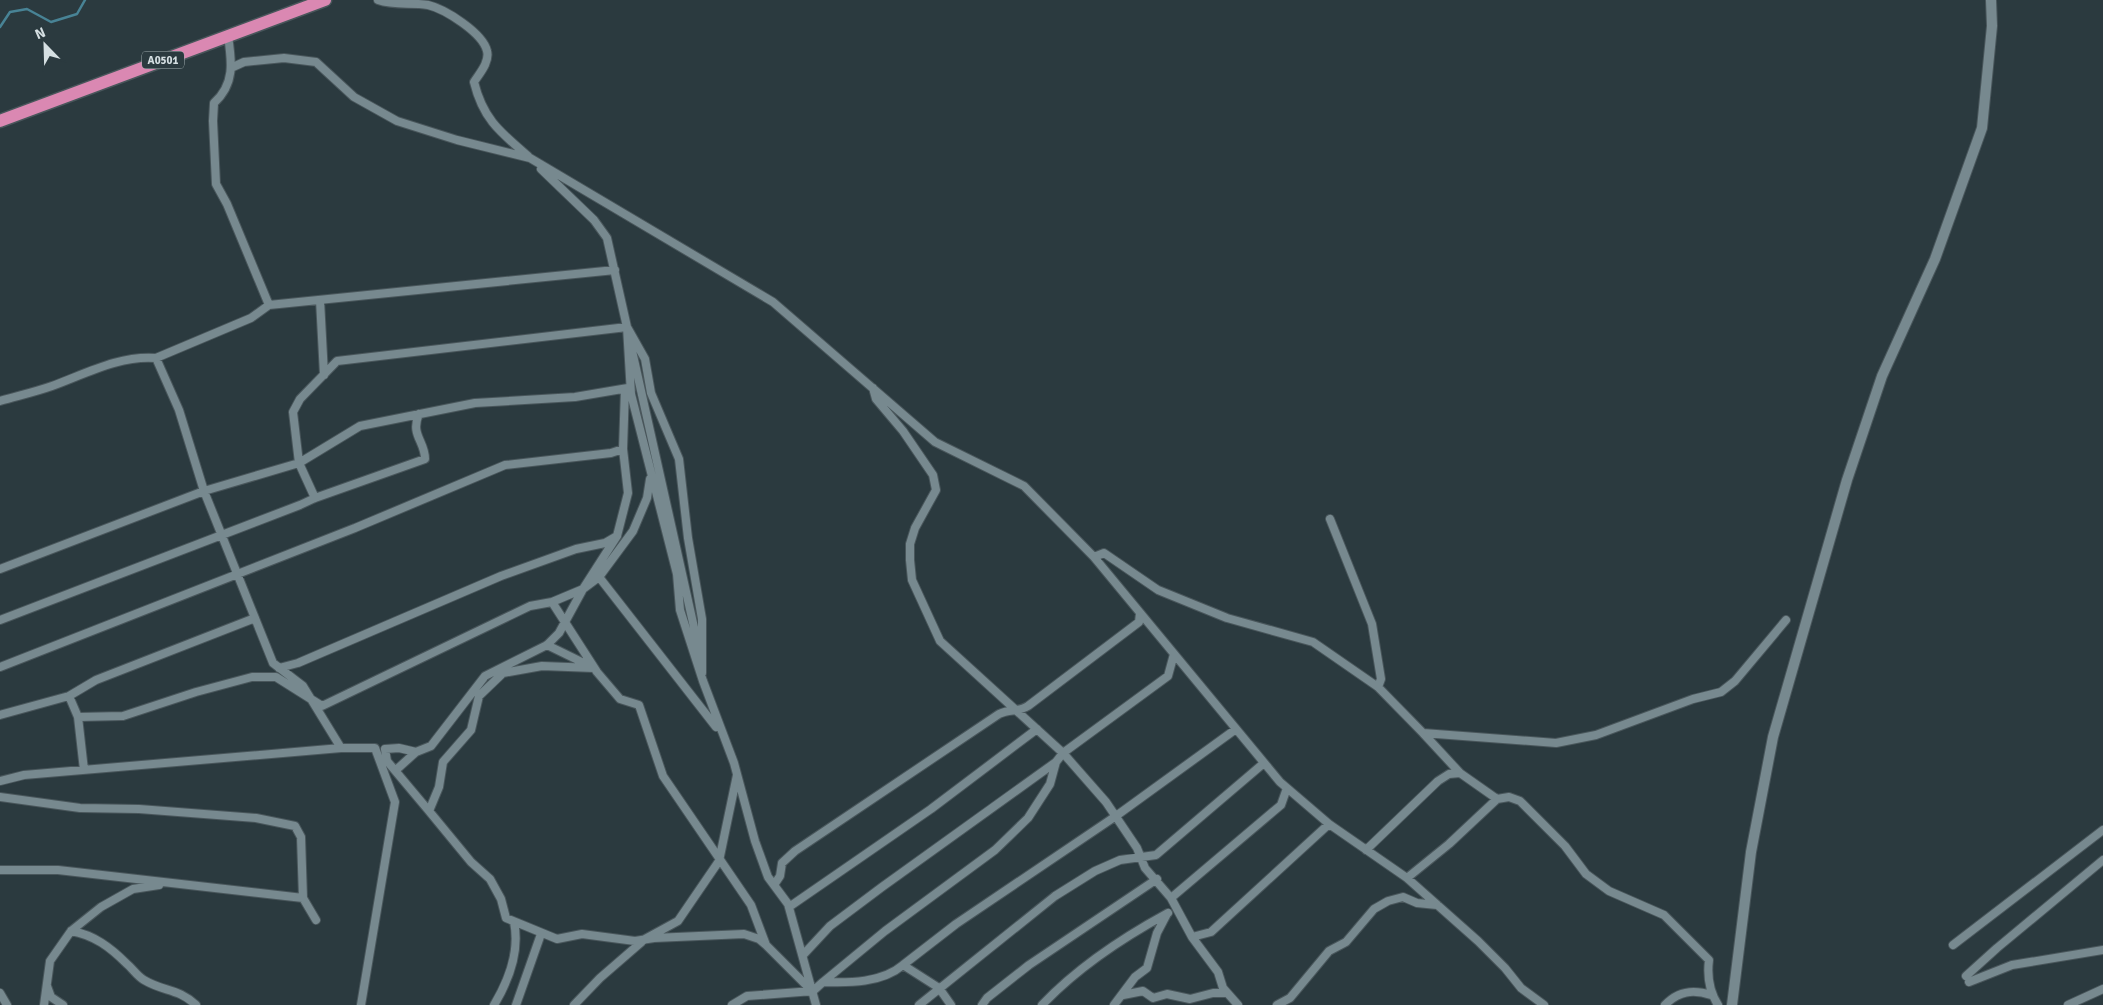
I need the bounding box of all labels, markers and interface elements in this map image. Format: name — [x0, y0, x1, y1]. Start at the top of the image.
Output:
north arrow — [20, 20, 70, 70]
text: N — [32, 24, 48, 43]
road number: A0501 — [142, 52, 184, 68]

